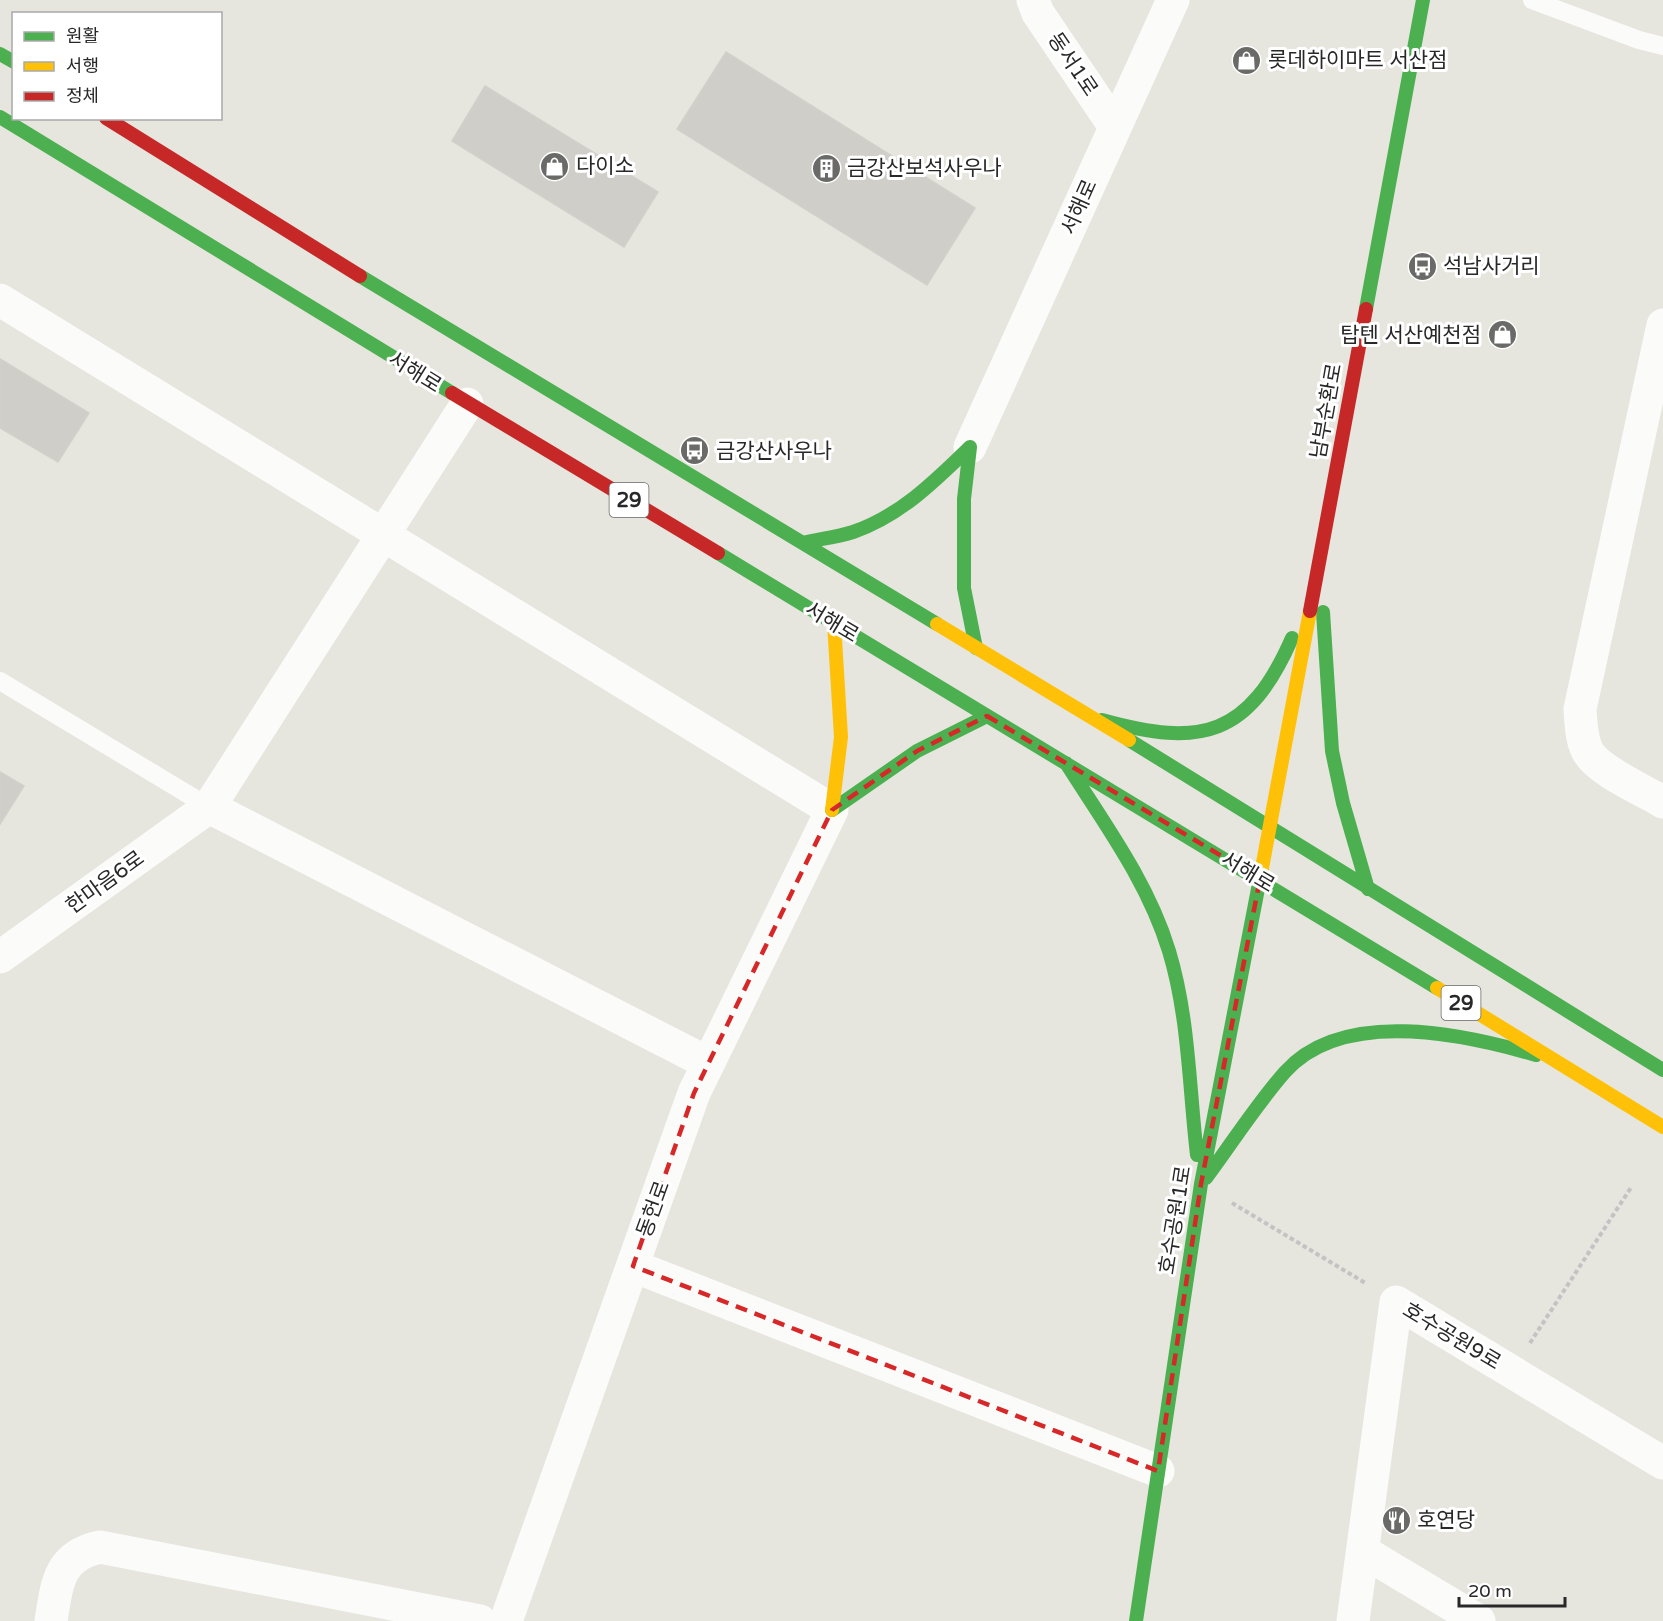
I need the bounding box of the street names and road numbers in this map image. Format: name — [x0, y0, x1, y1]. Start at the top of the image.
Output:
street label: 동서1로 — [1042, 28, 1103, 101]
street label: 서해로 — [1056, 176, 1103, 239]
street label: 서해로 — [384, 346, 446, 398]
street label: 남부순환로 — [1306, 361, 1347, 461]
road number: 29 — [610, 483, 648, 517]
street label: 서해로 — [800, 597, 863, 648]
street label: 한마음6로 — [61, 846, 149, 919]
street label: 서해로 — [1216, 847, 1279, 898]
road number: 29 — [1442, 986, 1480, 1020]
street label: 호수공원1로 — [1155, 1164, 1196, 1276]
street label: 동헌로 — [632, 1178, 675, 1241]
street label: 호수공원9로 — [1398, 1297, 1505, 1375]

